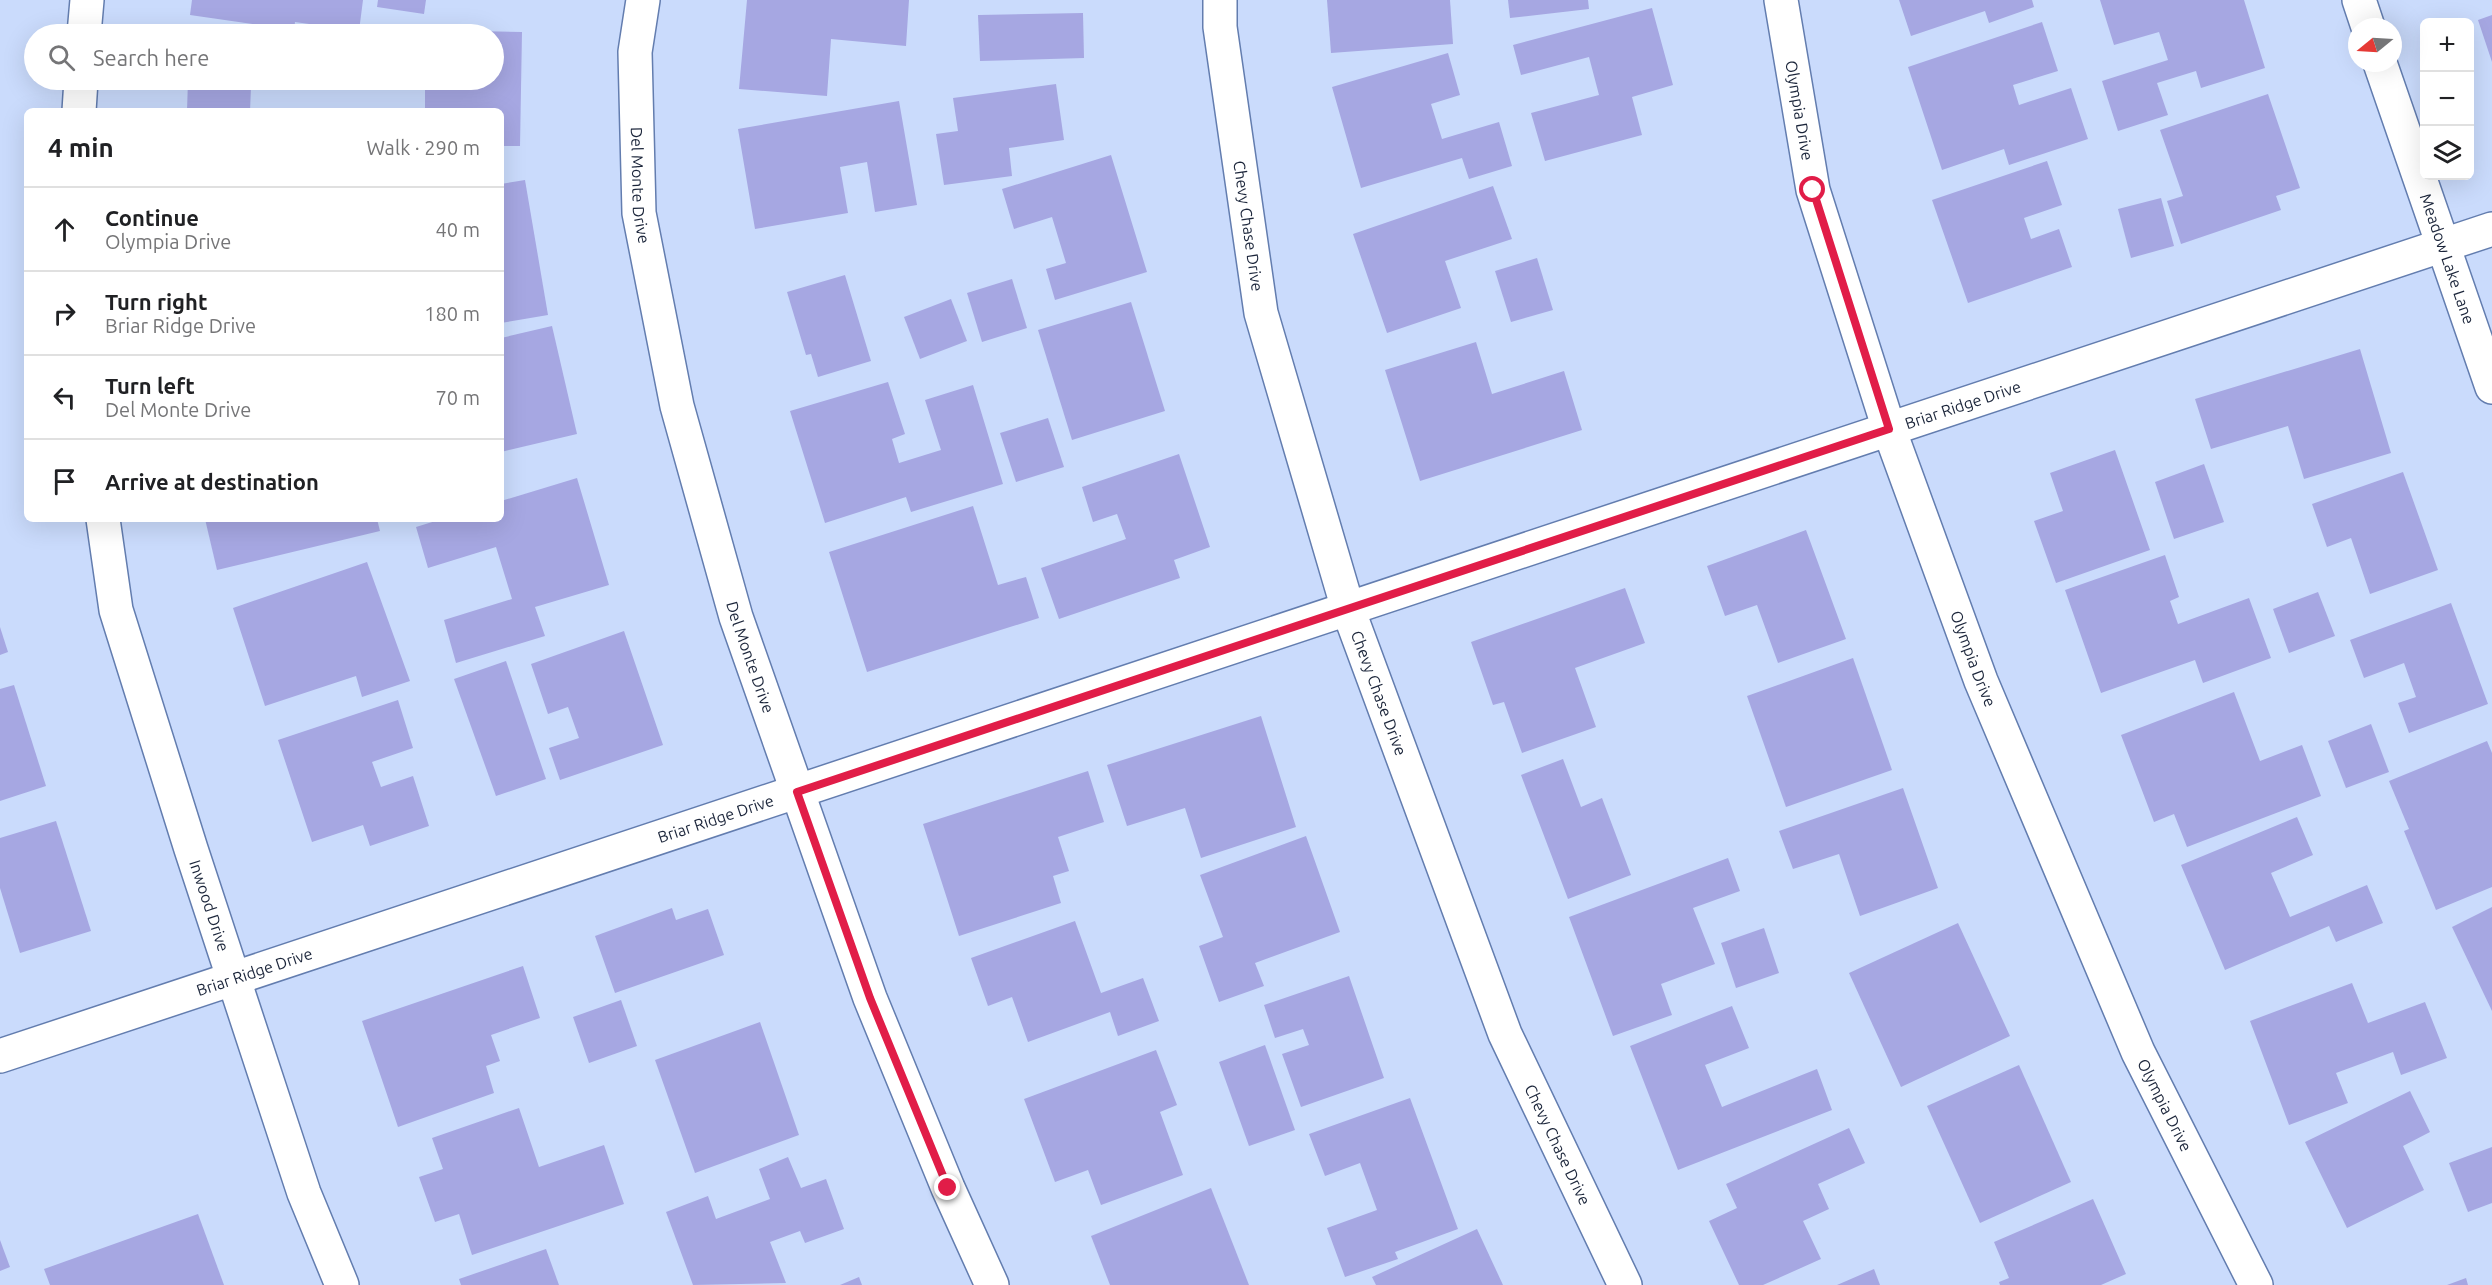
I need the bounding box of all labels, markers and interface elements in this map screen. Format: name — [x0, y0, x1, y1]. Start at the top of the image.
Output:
north arrow — [2348, 18, 2402, 72]
map controls — [2420, 18, 2474, 180]
button: + — [2420, 18, 2474, 72]
search box — [24, 24, 504, 90]
icon: search — [45, 41, 78, 74]
text: Search here — [93, 45, 209, 70]
street label: Olympia Drive — [1782, 59, 1817, 162]
button: − — [2420, 72, 2474, 126]
button: layers — [2420, 126, 2474, 180]
street label: Del Monte Drive — [628, 127, 654, 245]
text: 4 min — [48, 133, 114, 162]
text: Walk · 290 m — [367, 136, 480, 159]
street label: Chevy Chase Drive — [1230, 159, 1267, 292]
route start — [1799, 176, 1825, 202]
street label: Meadow Lake Lane — [2417, 191, 2479, 326]
text: Continue — [105, 205, 199, 230]
icon: ahead — [48, 213, 81, 246]
text: 40 m — [436, 218, 480, 241]
text: Olympia Drive — [105, 230, 231, 253]
text: Turn right — [105, 289, 207, 314]
icon: right — [48, 297, 81, 330]
text: 180 m — [424, 302, 480, 325]
text: Briar Ridge Drive — [105, 314, 256, 337]
text: Turn left — [105, 373, 195, 398]
street label: Briar Ridge Drive — [1903, 377, 2023, 432]
icon: left — [48, 381, 81, 414]
text: 70 m — [436, 386, 480, 409]
text: Del Monte Drive — [105, 398, 251, 421]
icon: arrive — [48, 465, 81, 498]
text: Arrive at destination — [105, 469, 319, 494]
street label: Del Monte Drive — [723, 599, 778, 715]
street label: Olympia Drive — [1947, 608, 2000, 709]
street label: Chevy Chase Drive — [1348, 628, 1410, 758]
street label: Briar Ridge Drive — [655, 791, 776, 846]
street label: Inwood Drive — [186, 858, 233, 954]
street label: Briar Ridge Drive — [194, 944, 315, 999]
street label: Olympia Drive — [2134, 1056, 2196, 1154]
street label: Chevy Chase Drive — [1521, 1081, 1594, 1208]
route end — [934, 1174, 960, 1200]

